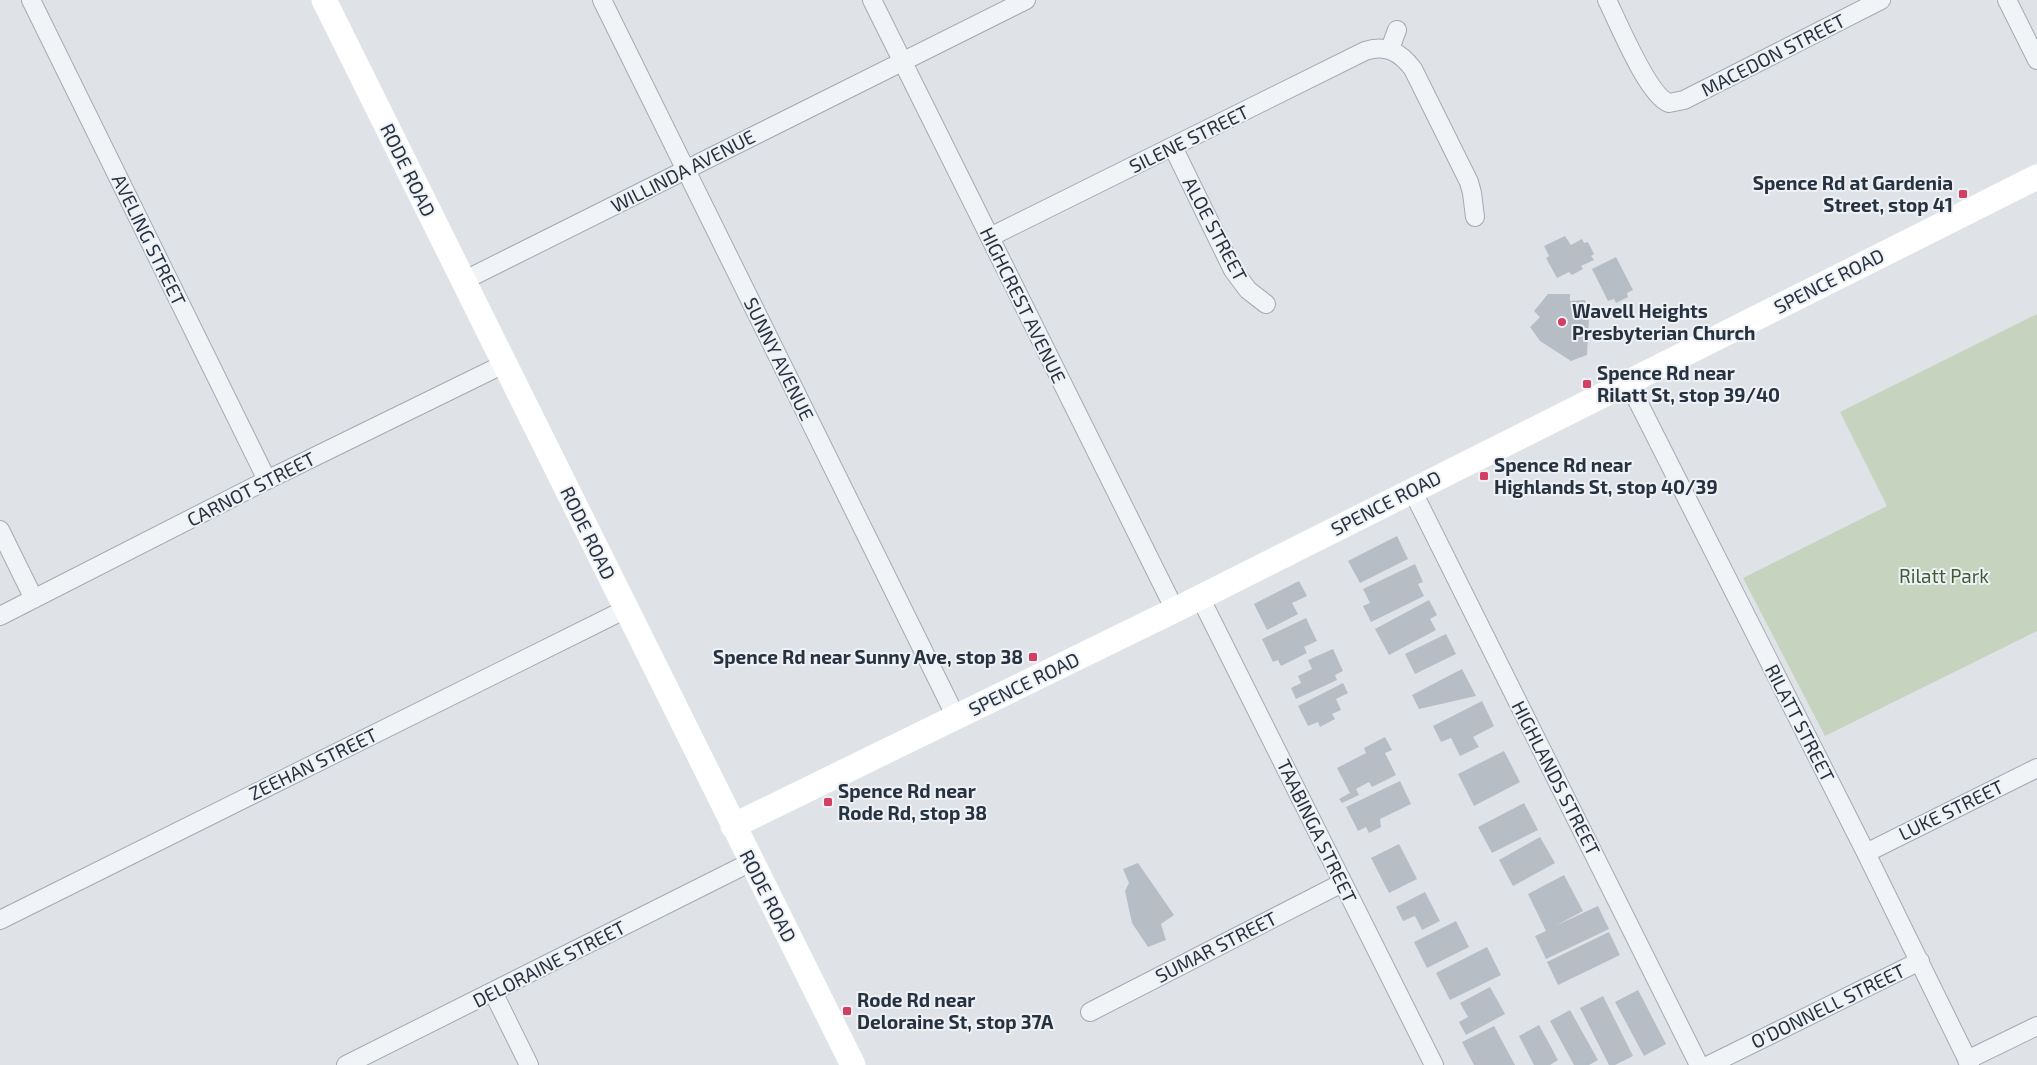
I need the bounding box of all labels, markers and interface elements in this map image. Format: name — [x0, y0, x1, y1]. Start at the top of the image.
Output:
street label: MACEDON STREET — [1697, 8, 1849, 101]
street label: SILENE STREET — [1125, 100, 1252, 177]
street label: RODE ROAD — [376, 119, 441, 220]
street label: WILLINDA AVENUE — [607, 124, 759, 217]
street label: AVELING STREET — [108, 170, 191, 309]
place label: Spence Rd at Gardenia Street, stop 41 — [1753, 171, 1953, 216]
street label: ALOE STREET — [1178, 173, 1252, 285]
marker: Spence Rd at Gardenia Street, stop 41 — [1957, 188, 1969, 200]
street label: HIGHCREST AVENUE — [976, 223, 1071, 387]
street label: SPENCE ROAD — [1770, 243, 1888, 318]
street label: SUNNY AVENUE — [740, 293, 819, 424]
place label: Wavell Heights Presbyterian Church — [1572, 299, 1756, 345]
marker: Wavell Heights Presbyterian Church — [1556, 316, 1568, 328]
place label: Spence Rd near Rilatt St, stop 39/40 — [1597, 361, 1780, 406]
marker: Spence Rd near Rilatt St, stop 39/40 — [1581, 378, 1593, 390]
street label: CARNOT STREET — [183, 446, 319, 531]
place label: Spence Rd near Highlands St, stop 40/39 — [1494, 453, 1718, 498]
street label: SPENCE ROAD — [1327, 465, 1445, 540]
marker: Spence Rd near Highlands St, stop 40/39 — [1478, 470, 1490, 482]
street label: RODE ROAD — [556, 482, 621, 583]
park label: Rilatt Park — [1899, 564, 1989, 587]
place label: Spence Rd near Sunny Ave, stop 38 — [713, 645, 1023, 669]
street label: SPENCE ROAD — [965, 647, 1083, 720]
marker: Spence Rd near Sunny Ave, stop 38 — [1027, 651, 1039, 663]
street label: RILATT STREET — [1761, 660, 1840, 785]
street label: HIGHLANDS STREET — [1507, 697, 1605, 859]
street label: ZEEHAN STREET — [245, 723, 381, 805]
street label: TAABINGA STREET — [1273, 755, 1362, 906]
street label: LUKE STREET — [1895, 774, 2007, 845]
place label: Spence Rd near Rode Rd, stop 38 — [838, 779, 987, 824]
marker: Spence Rd near Rode Rd, stop 38 — [822, 796, 834, 808]
street label: RODE ROAD — [735, 846, 802, 946]
street label: SUMAR STREET — [1151, 906, 1280, 987]
street label: DELORAINE STREET — [469, 915, 629, 1012]
street label: O'DONNELL STREET — [1747, 958, 1909, 1053]
place label: Rode Rd near Deloraine St, stop 37A — [857, 988, 1054, 1033]
marker: Rode Rd near Deloraine St, stop 37A — [841, 1005, 853, 1017]

